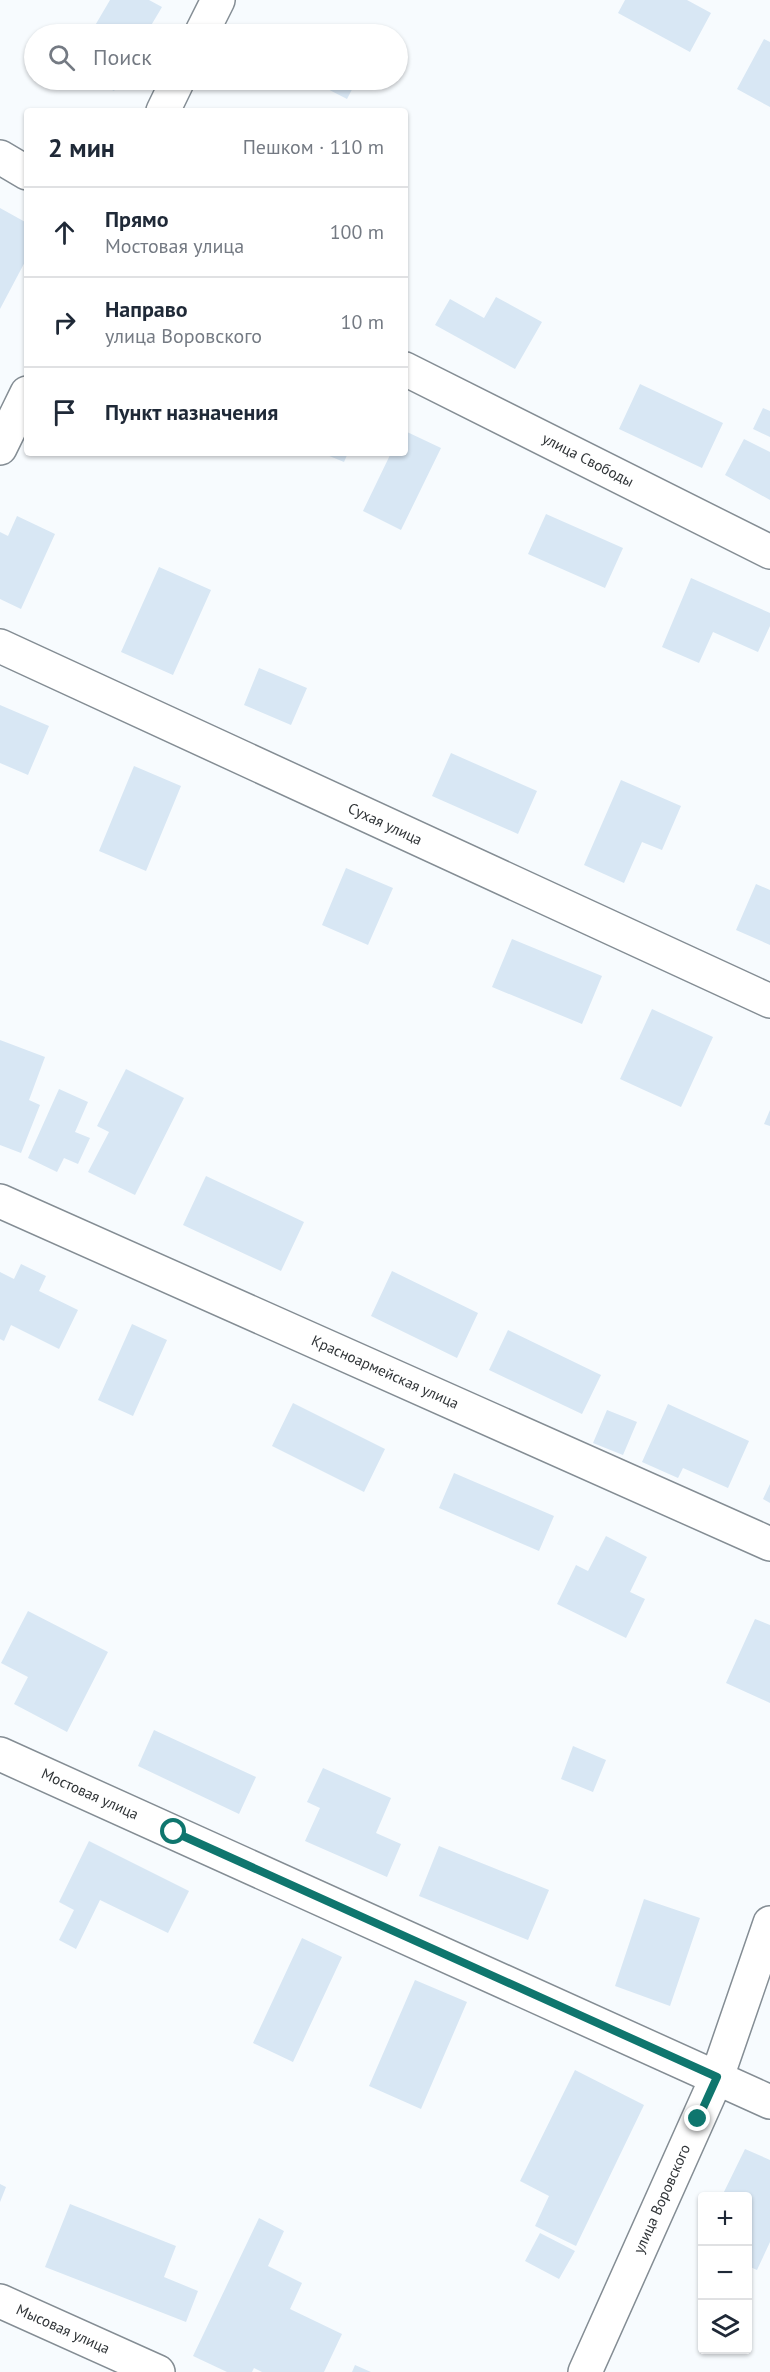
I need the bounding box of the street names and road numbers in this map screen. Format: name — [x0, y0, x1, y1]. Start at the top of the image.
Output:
street label: улица Свободы — [539, 428, 637, 491]
street label: Сухая улица — [345, 798, 425, 849]
street label: Красноармейская улица — [309, 1330, 462, 1413]
street label: Мостовая улица — [39, 1764, 142, 1823]
street label: улица Воровского — [629, 2141, 694, 2256]
street label: Мысовая улица — [13, 2299, 113, 2358]

